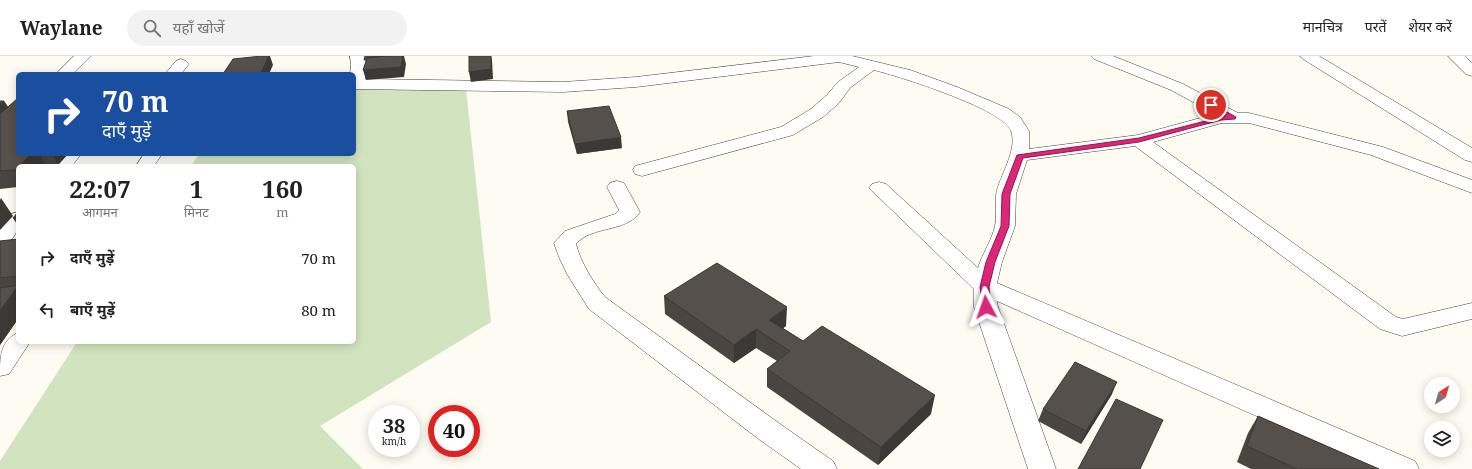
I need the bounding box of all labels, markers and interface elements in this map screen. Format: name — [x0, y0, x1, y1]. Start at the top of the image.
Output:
search box — [127, 10, 407, 46]
text: Waylane — [20, 15, 103, 41]
icon: search — [141, 17, 163, 39]
text: यहाँ खोजें — [173, 17, 224, 37]
text: मानचित्र — [1303, 17, 1343, 36]
text: परतें — [1365, 17, 1387, 36]
text: शेयर करें — [1409, 17, 1452, 36]
text: 70 m — [102, 82, 169, 120]
icon: right — [36, 88, 88, 140]
pin — [1194, 88, 1228, 122]
icon: arrive — [1200, 94, 1222, 116]
text: दाएँ मुड़ें — [102, 118, 151, 142]
text: 22:07 — [69, 172, 131, 205]
text: 1 — [190, 172, 203, 205]
text: 160 — [262, 172, 303, 205]
text: आगमन — [82, 203, 118, 221]
text: मिनट — [184, 203, 209, 221]
text: m — [276, 203, 289, 221]
icon: right — [36, 247, 58, 269]
text: दाएँ मुड़ें — [70, 247, 114, 267]
text: 70 m — [301, 248, 336, 268]
position arrow — [965, 286, 1007, 328]
icon: left — [36, 299, 58, 321]
text: बाएँ मुड़ें — [70, 299, 115, 319]
text: 80 m — [301, 300, 336, 320]
north arrow — [1424, 377, 1460, 413]
map controls — [1424, 377, 1460, 457]
speed limit sign: 40 — [428, 405, 480, 457]
text: 38 — [383, 412, 405, 439]
button: layers — [1424, 421, 1460, 457]
text: km/h — [382, 434, 406, 448]

